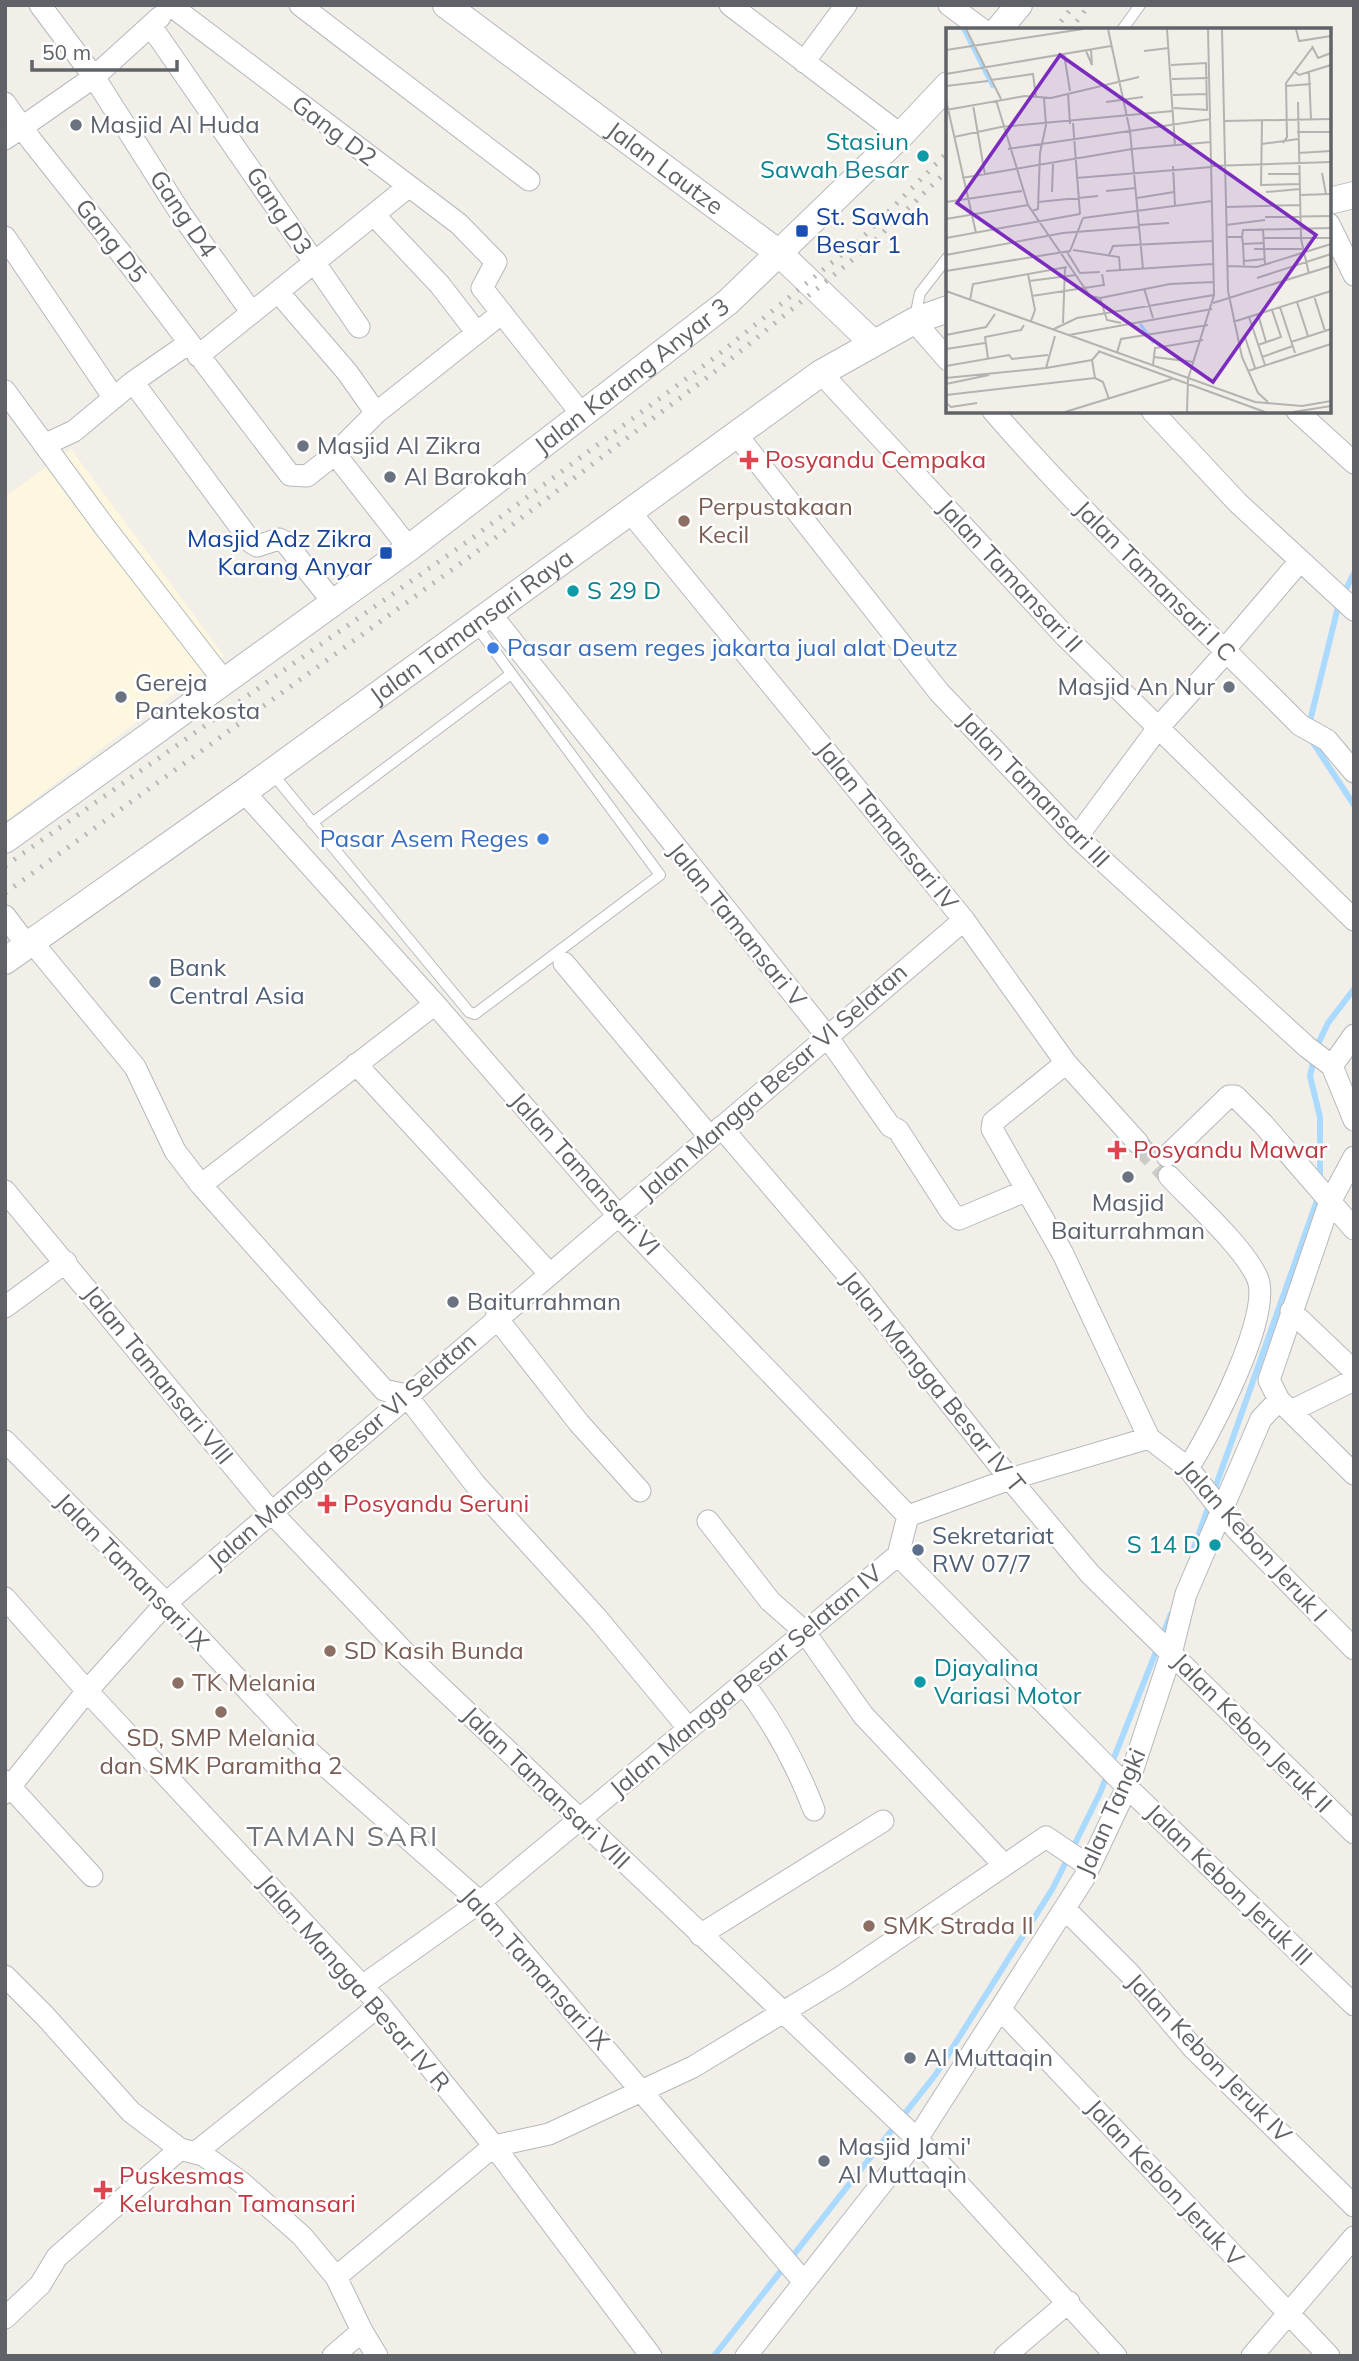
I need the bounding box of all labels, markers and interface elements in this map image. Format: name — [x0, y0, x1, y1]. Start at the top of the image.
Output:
scale bar — [32, 28, 177, 72]
inset map — [946, 28, 1331, 413]
text: 50 m — [42, 39, 91, 65]
street label: Gang D2 — [286, 88, 383, 172]
place label: Masjid Al Huda — [90, 109, 260, 139]
street label: Jalan Lautze — [601, 114, 730, 221]
marker: Masjid Al Huda — [68, 117, 84, 133]
place label: Stasiun Sawah Besar — [760, 126, 909, 184]
marker: Stasiun Sawah Besar — [915, 148, 931, 164]
street label: Gang D3 — [240, 161, 319, 260]
street label: Gang D4 — [144, 164, 224, 263]
street label: Gang D5 — [69, 192, 154, 289]
place label: St. Sawah Besar 1 — [816, 201, 930, 259]
marker: St. Sawah Besar 1 — [794, 223, 810, 239]
street label: Jalan Karang Anyar 3 — [528, 291, 735, 460]
place label: Masjid Al Zikra — [317, 430, 481, 460]
marker: Masjid Al Zikra — [295, 438, 311, 454]
place label: Posyandu Cempaka — [765, 444, 986, 474]
marker: Posyandu Cempaka — [739, 450, 759, 470]
place label: Al Barokah — [404, 461, 527, 491]
marker: Al Barokah — [382, 469, 398, 485]
place label: Perpustakaan Kecil — [698, 491, 853, 549]
street label: Jalan Tamansari II — [932, 492, 1089, 658]
street label: Jalan Tamansari I C — [1069, 494, 1242, 667]
marker: Perpustakaan Kecil — [676, 513, 692, 529]
place label: Masjid Adz Zikra Karang Anyar — [187, 523, 372, 581]
street label: Jalan Tamansari Raya — [363, 542, 579, 710]
marker: Masjid Adz Zikra Karang Anyar — [378, 545, 394, 561]
place label: S 29 D — [587, 575, 661, 605]
marker: S 29 D — [565, 583, 581, 599]
place label: Pasar asem reges jakarta jual alat Deutz — [507, 632, 958, 662]
marker: Pasar asem reges jakarta jual alat Deutz — [485, 640, 501, 656]
place label: Gereja Pantekosta — [135, 667, 260, 725]
place label: Masjid An Nur — [1058, 671, 1215, 701]
marker: Masjid An Nur — [1221, 679, 1237, 695]
marker: Gereja Pantekosta — [113, 689, 129, 705]
street label: Jalan Tamansari III — [953, 705, 1117, 873]
street label: Jalan Tamansari IV — [810, 735, 965, 916]
place label: Pasar Asem Reges — [320, 823, 529, 853]
marker: Pasar Asem Reges — [535, 831, 551, 847]
street label: Jalan Tamansari V — [662, 836, 813, 1013]
place label: Bank Central Asia — [169, 952, 305, 1010]
street label: Jalan Mangga Besar VI Selatan — [632, 956, 913, 1206]
marker: Bank Central Asia — [147, 974, 163, 990]
street label: Jalan Tamansari VI — [505, 1086, 667, 1261]
place label: Posyandu Mawar — [1133, 1134, 1328, 1164]
marker: Posyandu Mawar — [1107, 1140, 1127, 1160]
marker: Masjid Baiturrahman — [1120, 1169, 1136, 1185]
place label: Masjid Baiturrahman — [1051, 1187, 1205, 1245]
street label: Jalan Mangga Besar IV T — [835, 1265, 1033, 1498]
street label: Jalan Tamansari VIII — [77, 1279, 240, 1470]
place label: Baiturrahman — [467, 1286, 621, 1316]
marker: Baiturrahman — [445, 1294, 461, 1310]
street label: Jalan Mangga Besar VI Selatan — [201, 1325, 482, 1575]
street label: Jalan Kebon Jeruk I — [1173, 1453, 1334, 1627]
street label: Jalan Tamansari IX — [50, 1486, 216, 1657]
place label: Posyandu Seruni — [343, 1488, 529, 1518]
marker: Posyandu Seruni — [317, 1494, 337, 1514]
place label: Sekretariat RW 07/7 — [932, 1520, 1054, 1578]
place label: S 14 D — [1127, 1529, 1201, 1559]
marker: S 14 D — [1207, 1537, 1223, 1553]
marker: Sekretariat RW 07/7 — [910, 1542, 926, 1558]
street label: Jalan Mangga Besar Selatan IV — [603, 1557, 888, 1803]
place label: SD Kasih Bunda — [344, 1635, 524, 1665]
marker: SD Kasih Bunda — [322, 1643, 338, 1659]
street label: Jalan Kebon Jeruk II — [1167, 1646, 1339, 1818]
place label: Djayalina Variasi Motor — [934, 1652, 1082, 1710]
place label: TK Melania — [192, 1667, 316, 1697]
marker: Djayalina Variasi Motor — [912, 1674, 928, 1690]
marker: TK Melania — [170, 1675, 186, 1691]
street label: Jalan Tamansari VIII — [457, 1699, 637, 1875]
marker: SD, SMP Melania dan SMK Paramitha 2 — [213, 1704, 229, 1720]
place label: SD, SMP Melania dan SMK Paramitha 2 — [100, 1722, 342, 1780]
street label: Jalan Tangki — [1069, 1743, 1152, 1880]
street label: Jalan Kebon Jeruk III — [1140, 1797, 1319, 1971]
district label: TAMAN SARI — [247, 1818, 439, 1853]
street label: Jalan Mangga Besar IV R — [252, 1868, 457, 2097]
street label: Jalan Tamansari IX — [455, 1881, 617, 2056]
place label: SMK Strada II — [883, 1910, 1034, 1940]
marker: SMK Strada II — [861, 1918, 877, 1934]
street label: Jalan Kebon Jeruk IV — [1121, 1966, 1299, 2149]
place label: Al Muttaqin — [924, 2042, 1053, 2072]
marker: Al Muttaqin — [902, 2050, 918, 2066]
street label: Jalan Kebon Jeruk V — [1080, 2092, 1251, 2272]
place label: Masjid Jami' Al Muttaqin — [838, 2131, 971, 2189]
marker: Masjid Jami' Al Muttaqin — [816, 2153, 832, 2169]
place label: Puskesmas Kelurahan Tamansari — [119, 2160, 356, 2218]
marker: Puskesmas Kelurahan Tamansari — [93, 2180, 113, 2200]

